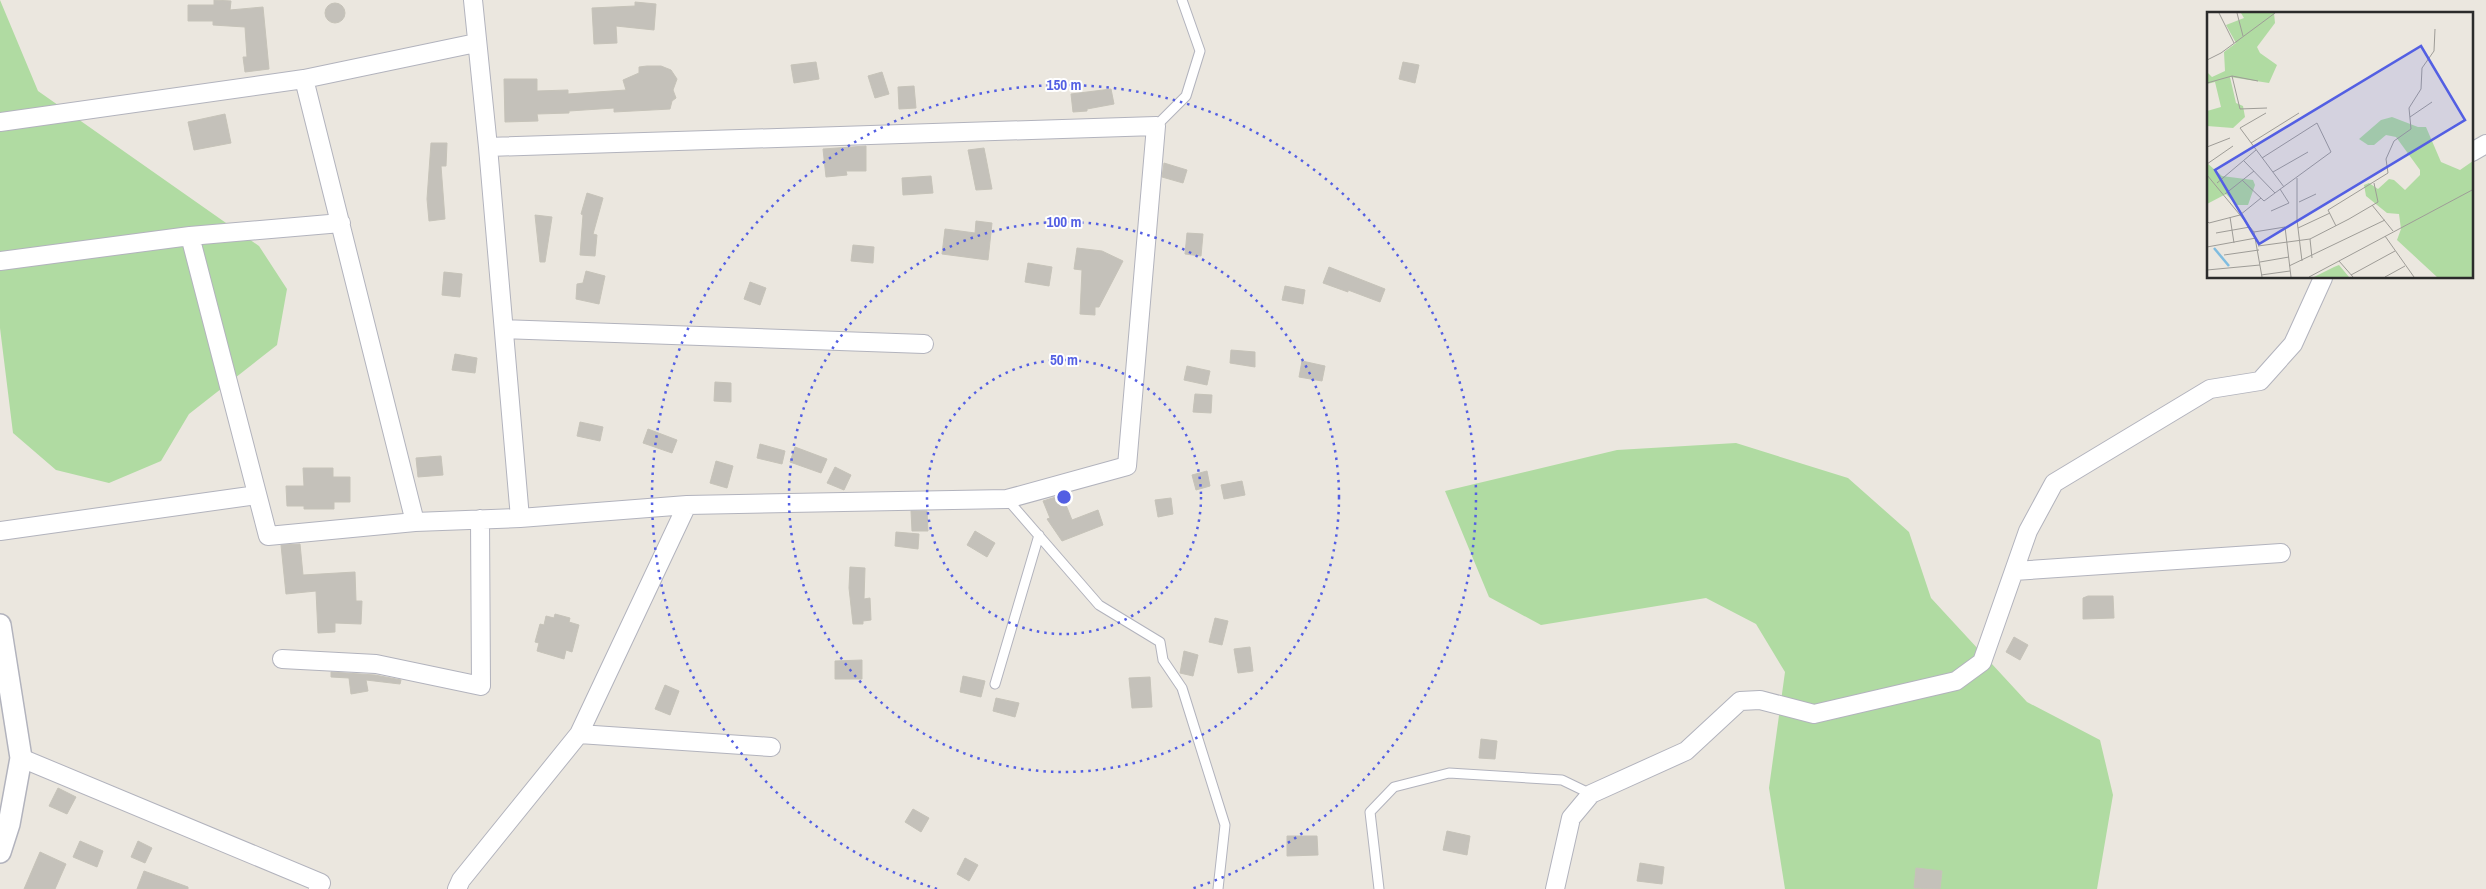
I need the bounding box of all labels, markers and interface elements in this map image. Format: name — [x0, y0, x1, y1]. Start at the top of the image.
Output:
inset map — [2207, 12, 2474, 279]
text: 150 m — [1047, 74, 1081, 95]
text: 100 m — [1047, 211, 1081, 232]
text: 50 m — [1050, 349, 1078, 370]
centre of rings — [1055, 488, 1073, 506]

